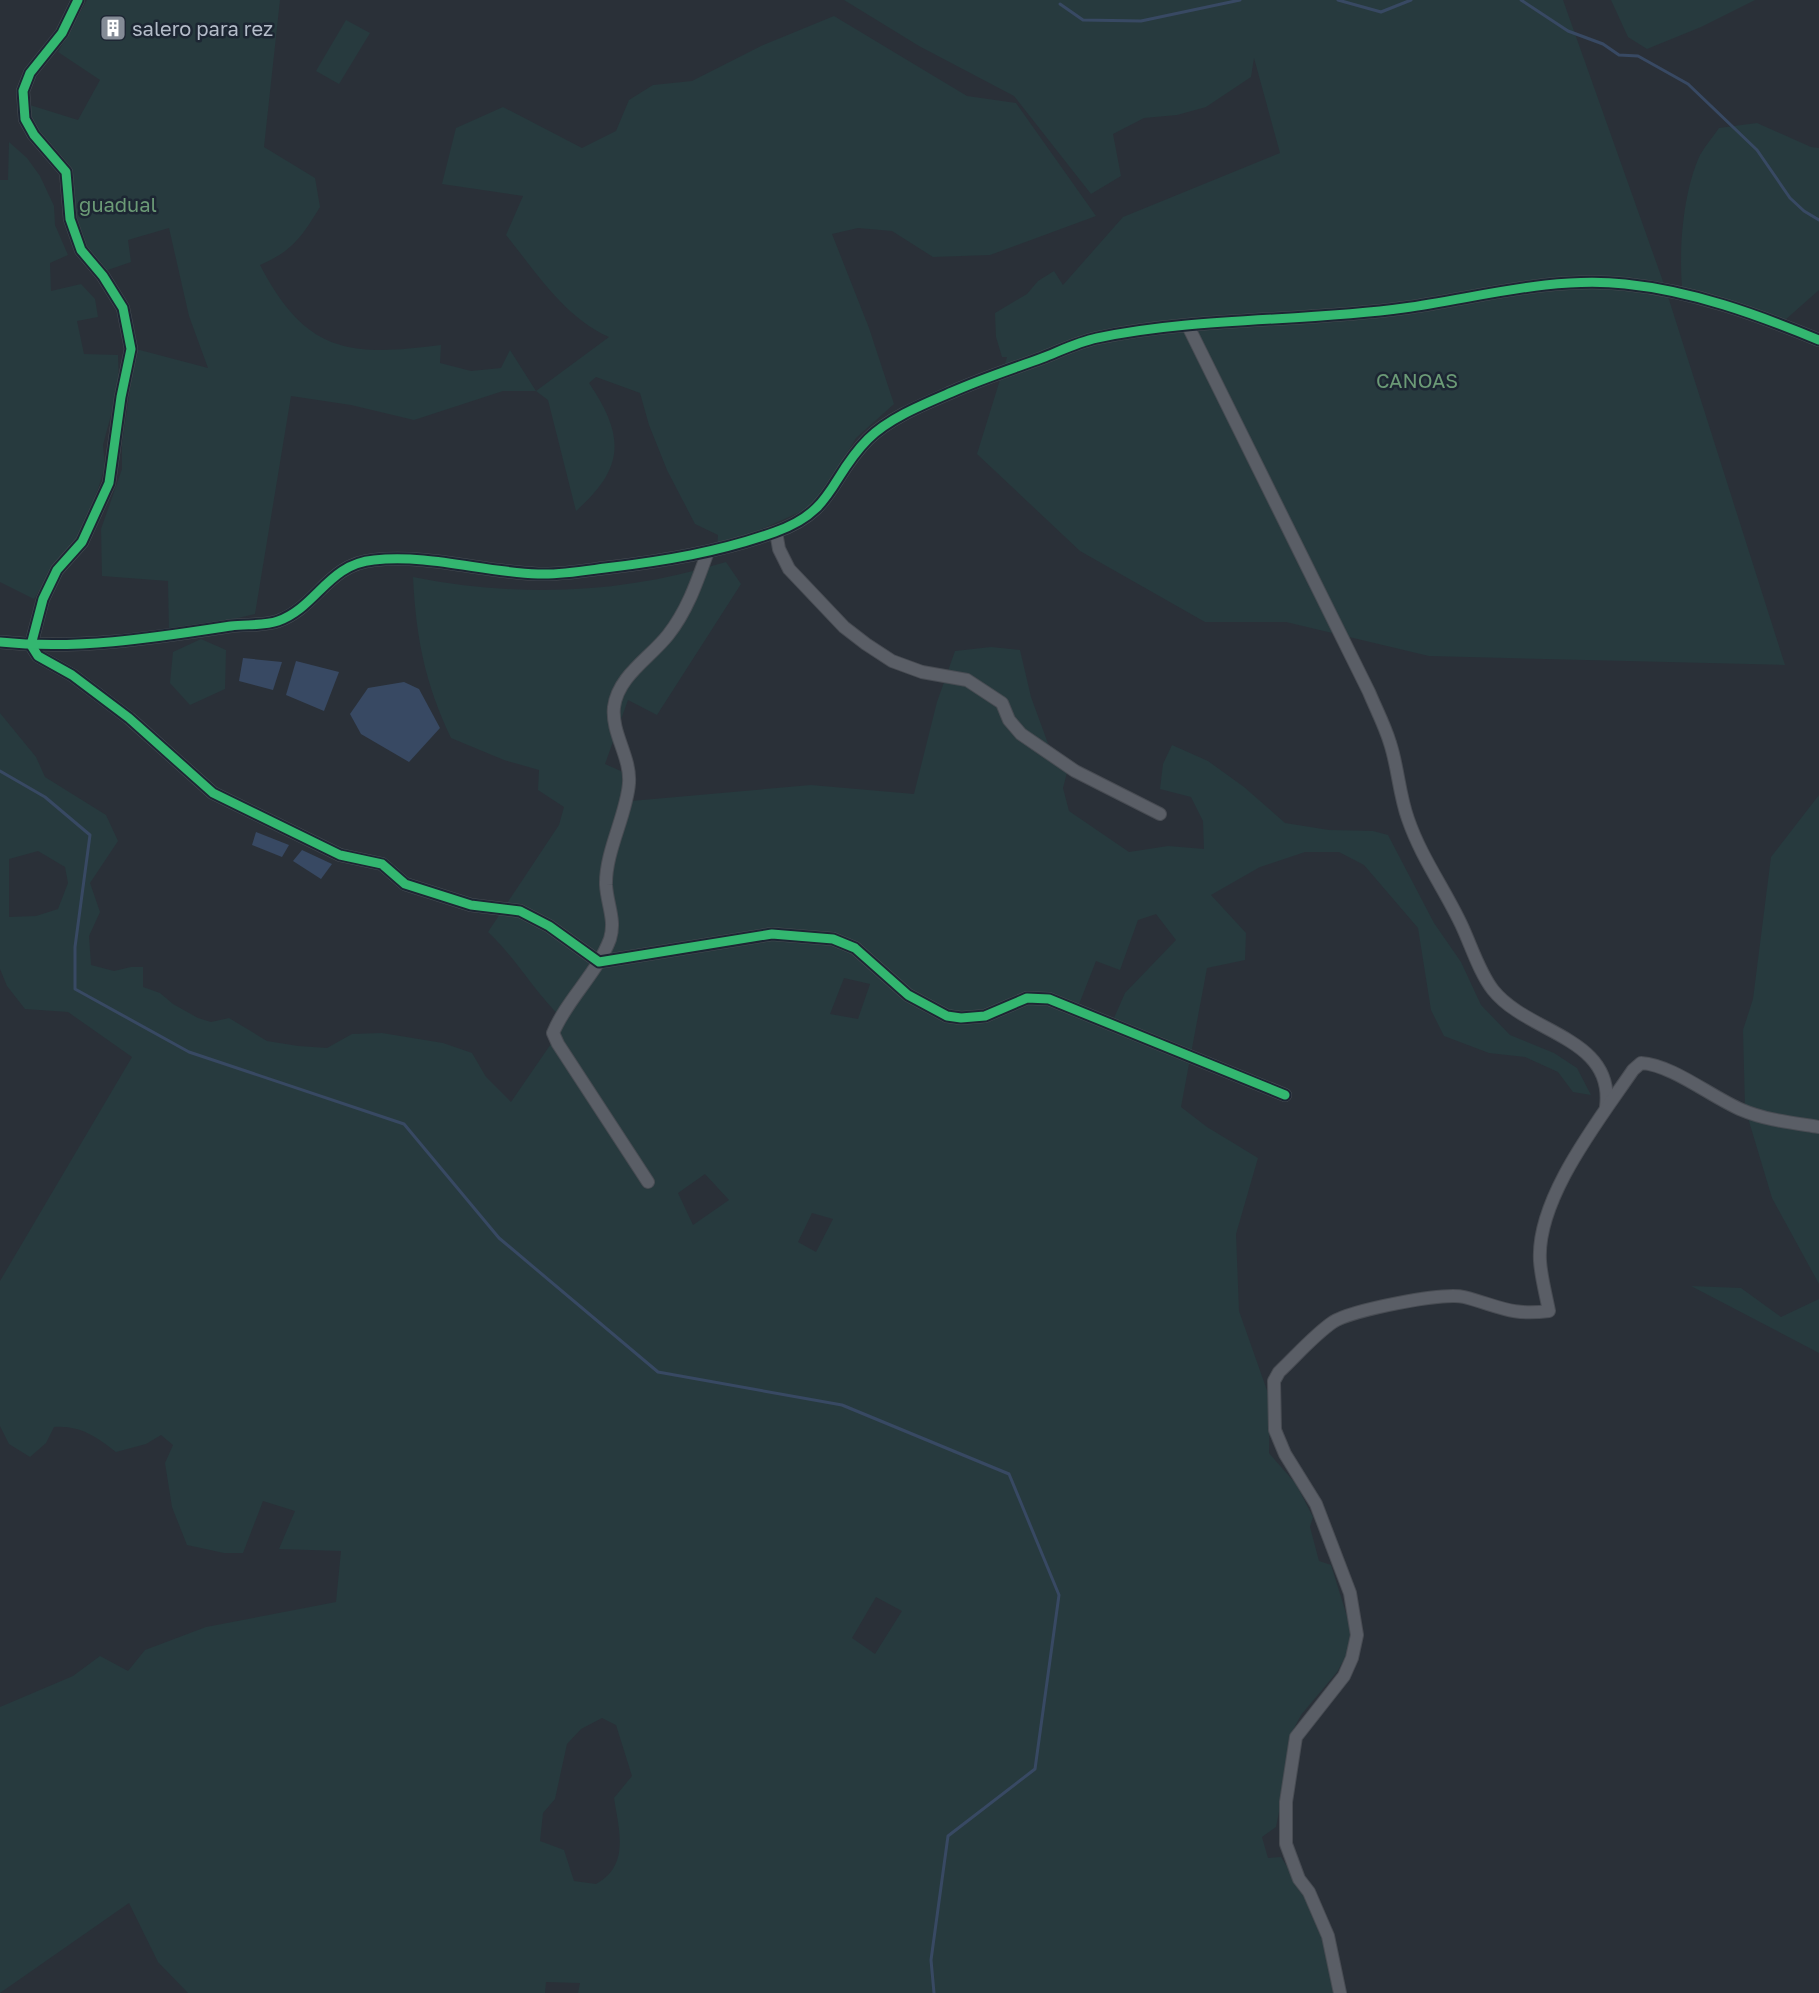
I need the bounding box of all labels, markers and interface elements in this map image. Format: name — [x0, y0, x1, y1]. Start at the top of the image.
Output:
building icon: salero para rez — [98, 13, 128, 43]
place label: salero para rez — [132, 16, 273, 40]
park label: guadual — [79, 192, 157, 216]
park label: CANOAS — [1376, 368, 1458, 392]

